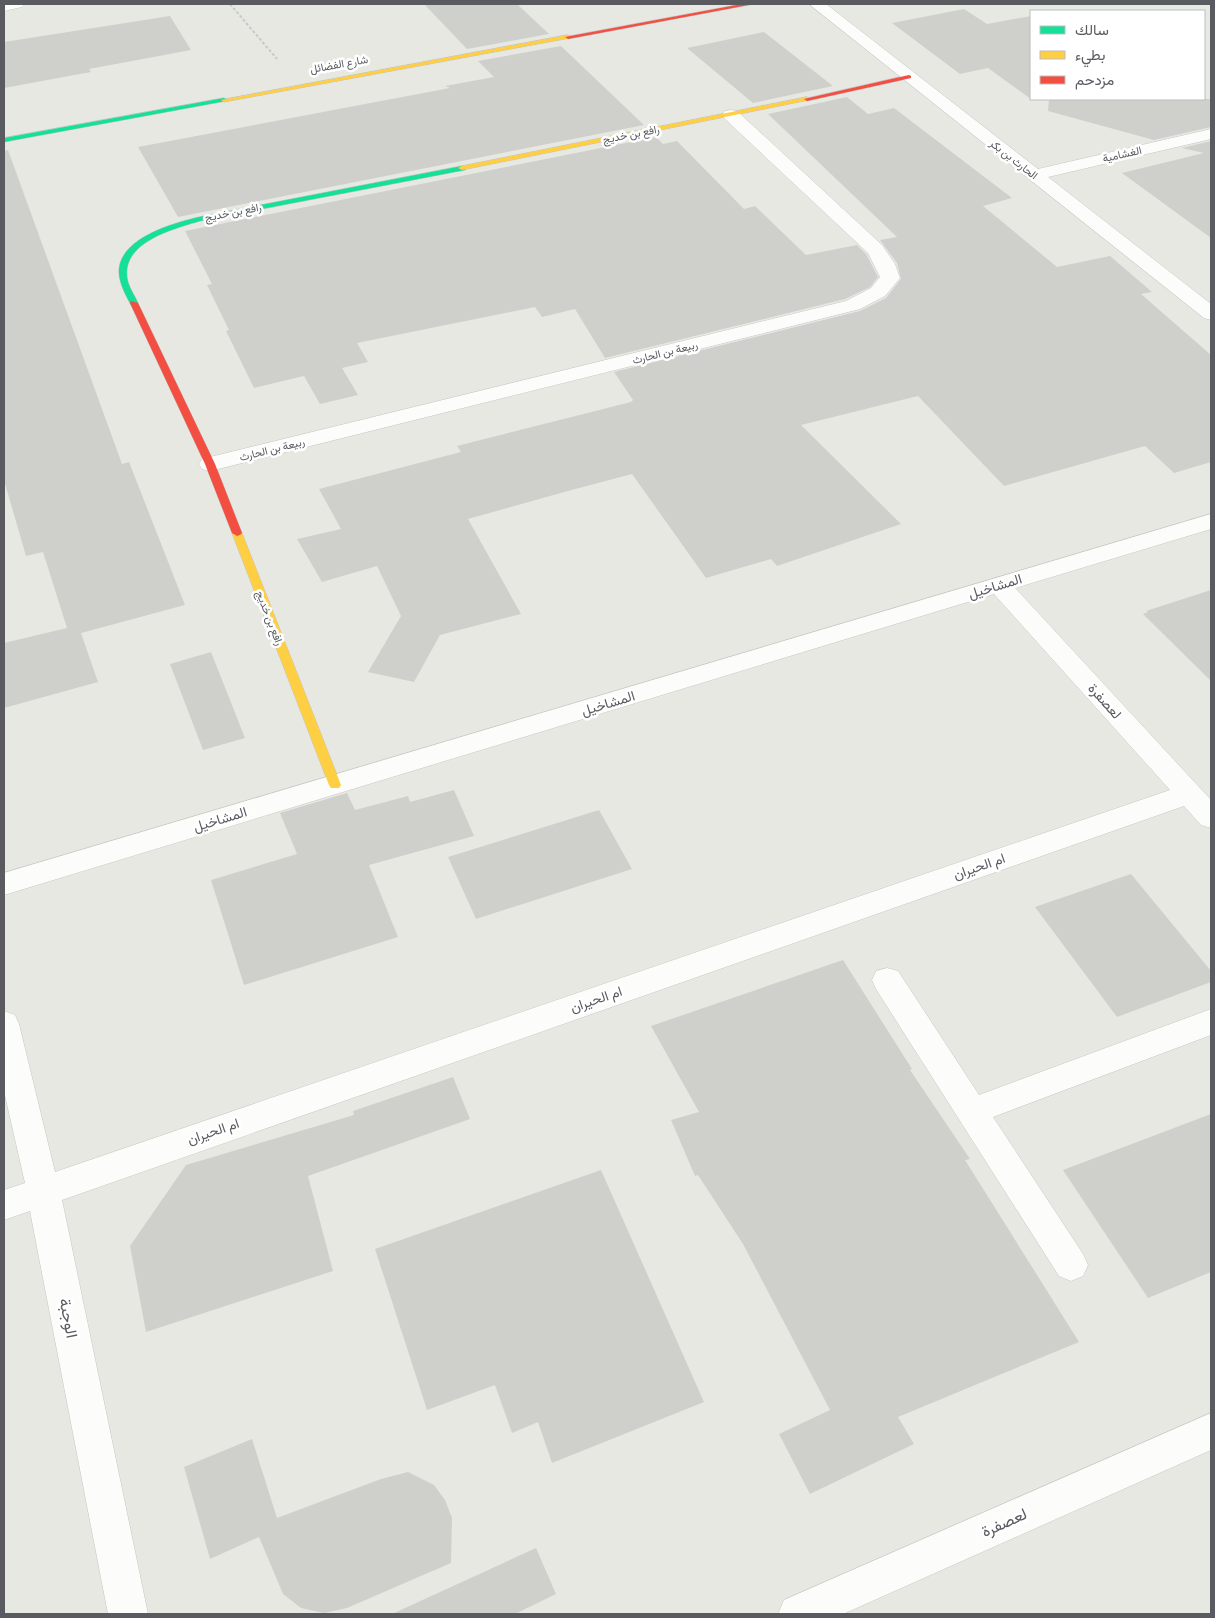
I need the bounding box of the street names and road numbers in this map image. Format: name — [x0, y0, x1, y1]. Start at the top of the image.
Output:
street label: شارع الفضائل — [309, 51, 370, 77]
street label: رافع بن خديج — [601, 121, 661, 147]
street label: الحارث بن بكر — [986, 134, 1042, 182]
street label: الغشامية — [1101, 142, 1143, 165]
street label: رافع بن خديج — [203, 199, 263, 225]
street label: ربيعة بن الحارث — [631, 336, 699, 367]
street label: ربيعة بن الحارث — [238, 433, 306, 464]
street label: المشاخيل — [966, 568, 1024, 603]
street label: رافع بن خديج — [252, 588, 288, 648]
street label: لعصفرة — [1084, 679, 1126, 723]
street label: المشاخيل — [579, 685, 637, 720]
street label: المشاخيل — [191, 801, 249, 836]
street label: ام الحيران — [950, 848, 1007, 883]
street label: ام الحيران — [567, 981, 624, 1016]
street label: ام الحيران — [184, 1113, 241, 1148]
street label: الوجبة — [54, 1296, 84, 1340]
street label: لعصفرة — [978, 1502, 1030, 1542]

